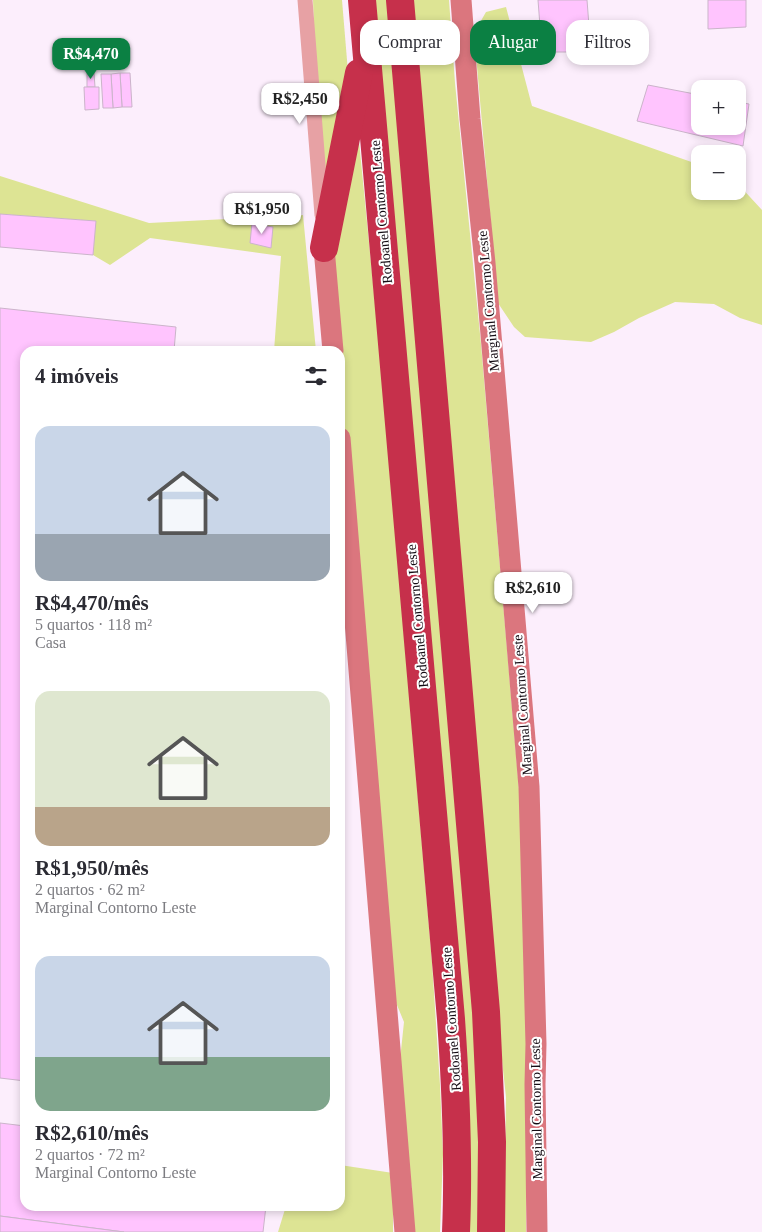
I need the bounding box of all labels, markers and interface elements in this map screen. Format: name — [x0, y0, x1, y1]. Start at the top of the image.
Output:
chip: Comprar — [360, 20, 460, 65]
chip: Alugar — [470, 20, 556, 65]
chip: Filtros — [566, 20, 649, 65]
pin: R$4,470 — [45, 38, 137, 80]
text: R$4,470 — [63, 45, 119, 62]
map controls — [691, 80, 746, 200]
button: + — [691, 80, 746, 135]
pin: R$2,450 — [254, 82, 346, 125]
text: R$2,450 — [272, 90, 328, 107]
street label: Rodoanel Contorno Leste — [368, 140, 395, 284]
button: − — [691, 145, 746, 200]
pin: R$1,950 — [216, 192, 308, 235]
text: R$1,950 — [234, 200, 290, 217]
street label: Marginal Contorno Leste — [475, 230, 502, 372]
icon: filters — [302, 362, 330, 390]
text: 4 imóveis — [35, 364, 118, 388]
icon: home — [138, 458, 228, 548]
street label: Rodoanel Contorno Leste — [404, 544, 431, 688]
pin: R$2,610 — [487, 572, 579, 614]
text: R$2,610 — [505, 579, 561, 596]
text: R$4,470/mês — [35, 591, 149, 615]
text: 5 quartos · 118 m² — [35, 616, 152, 633]
text: Casa — [35, 634, 66, 651]
street label: Marginal Contorno Leste — [510, 634, 535, 776]
icon: home — [138, 723, 228, 813]
text: R$1,950/mês — [35, 856, 149, 880]
text: 2 quartos · 62 m² — [35, 881, 145, 898]
text: Marginal Contorno Leste — [35, 899, 196, 916]
street label: Rodoanel Contorno Leste — [439, 947, 464, 1091]
icon: home — [138, 988, 228, 1078]
street label: Marginal Contorno Leste — [528, 1038, 545, 1180]
text: R$2,610/mês — [35, 1121, 149, 1145]
text: 2 quartos · 72 m² — [35, 1146, 145, 1163]
text: Marginal Contorno Leste — [35, 1164, 196, 1181]

